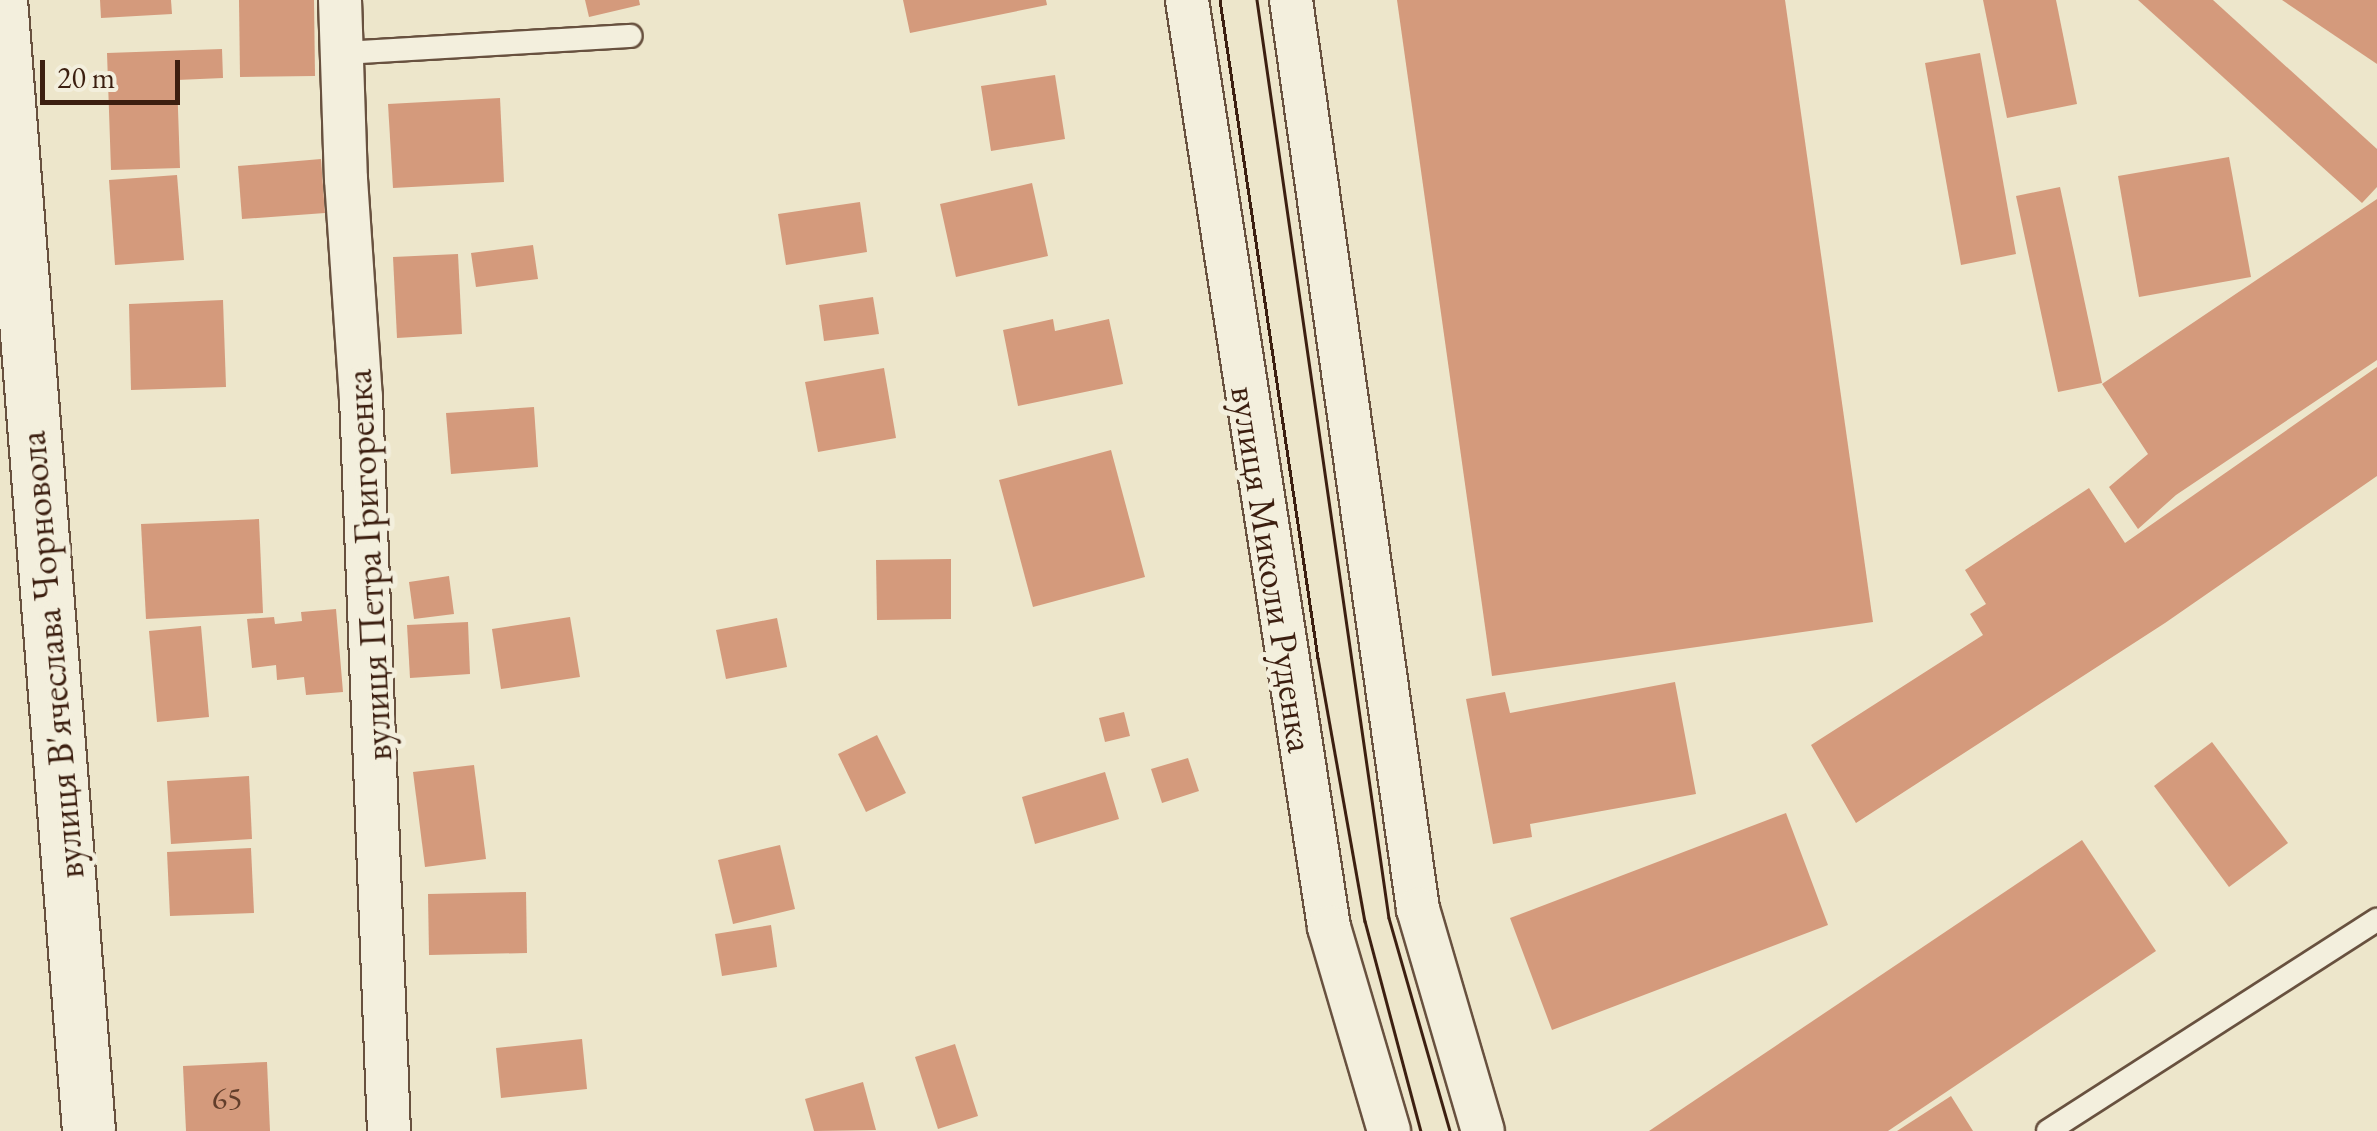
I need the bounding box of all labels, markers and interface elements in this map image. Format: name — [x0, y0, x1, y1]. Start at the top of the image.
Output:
scale bar — [45, 40, 185, 102]
text: 20 m — [57, 58, 115, 97]
street label: вулиця Петра Григоренка — [335, 368, 401, 762]
street label: вулиця Миколи Руденка — [1221, 382, 1325, 756]
street label: вулиця В'ячеслава Чорновола — [9, 429, 93, 881]
house number: 65 — [212, 1079, 242, 1117]

